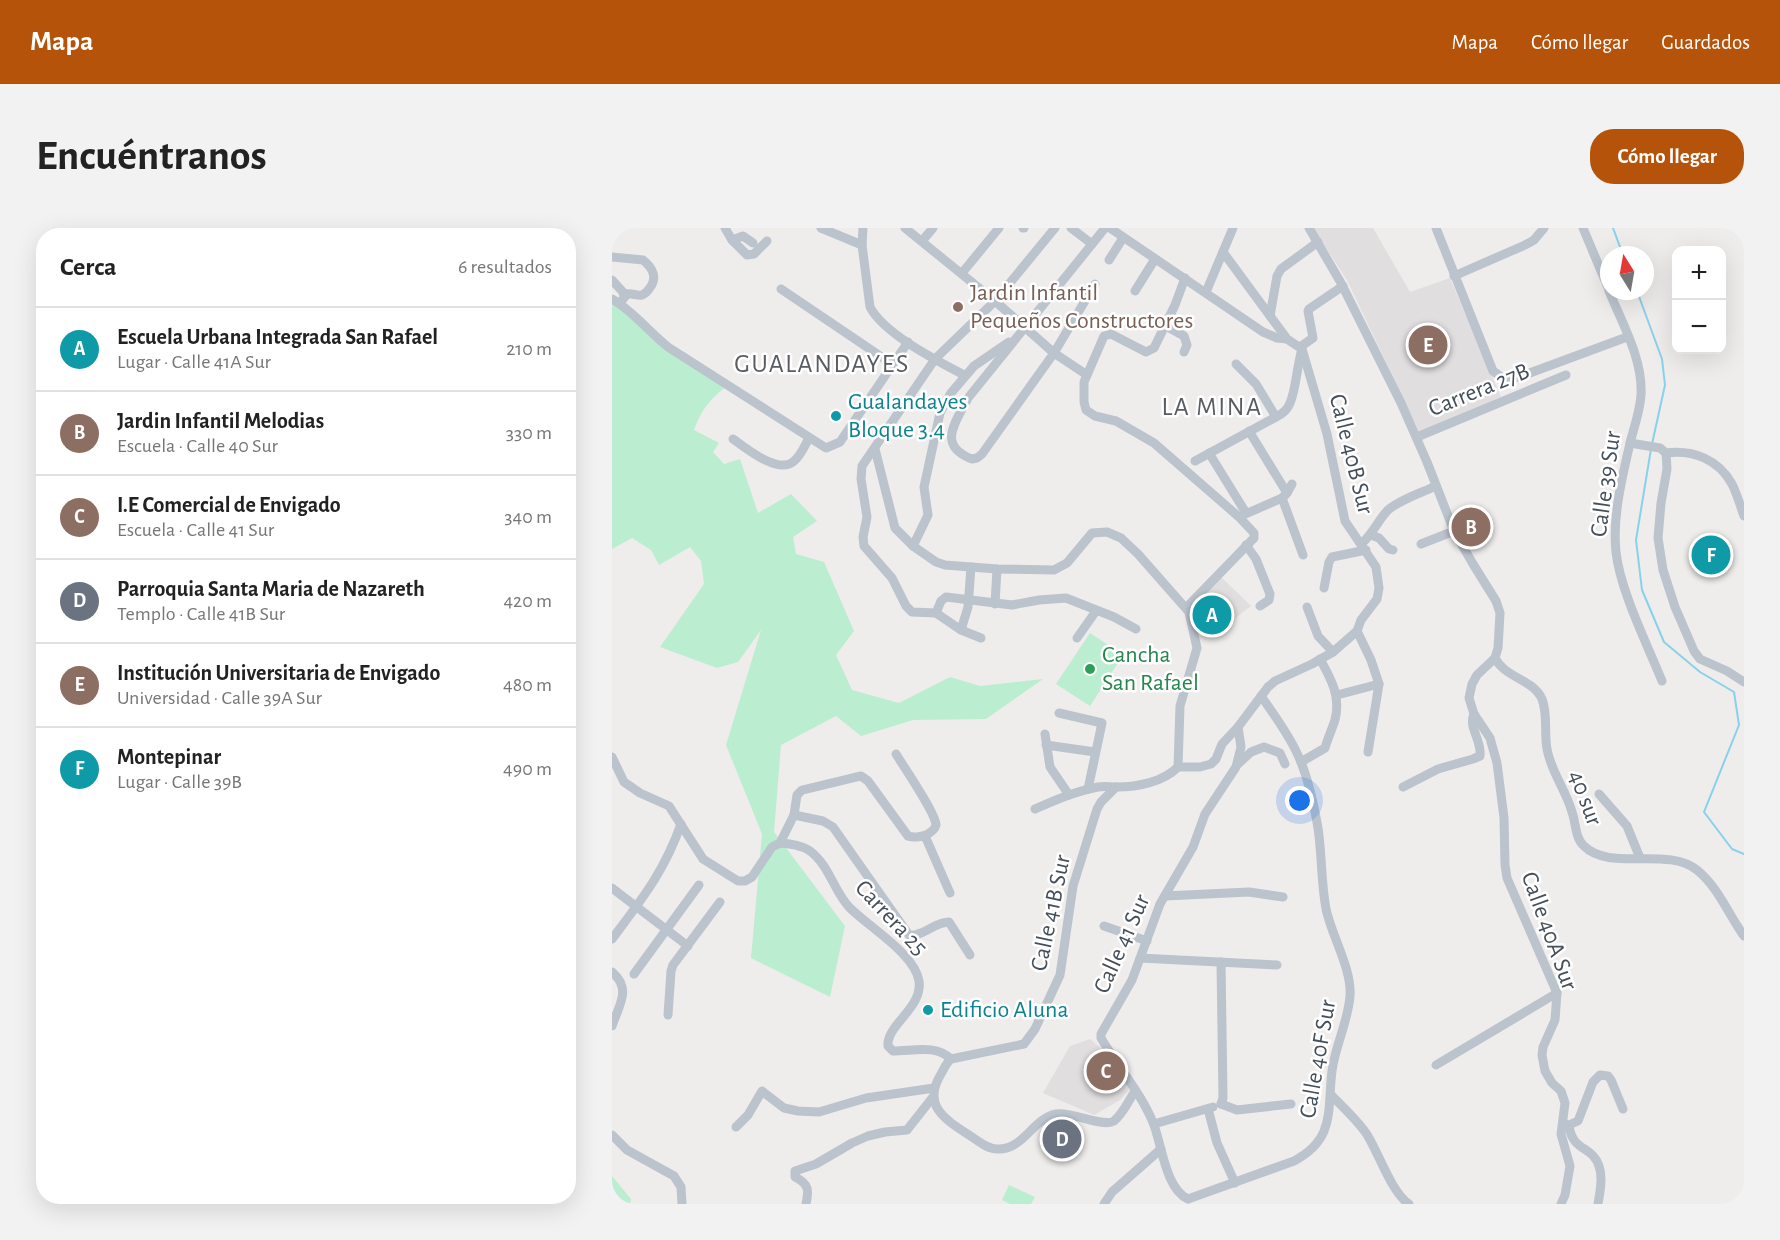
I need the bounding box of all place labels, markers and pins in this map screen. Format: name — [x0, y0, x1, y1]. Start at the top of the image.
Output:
place label: Jardin Infantil Pequeños Constructores — [970, 281, 1193, 333]
marker: Jardin Infantil Pequeños Constructores — [951, 300, 965, 314]
pin: E — [1408, 322, 1448, 368]
place label: Gualandayes Bloque 3.4 — [848, 390, 967, 442]
marker: Gualandayes Bloque 3.4 — [829, 409, 843, 423]
pin: B — [1452, 504, 1490, 550]
pin: F — [1692, 532, 1730, 578]
pin: A — [1192, 592, 1232, 638]
place label: Cancha San Rafael — [1102, 643, 1199, 695]
marker: Cancha San Rafael — [1083, 662, 1097, 676]
place label: Edificio Aluna — [940, 998, 1069, 1022]
marker: Edificio Aluna — [921, 1003, 935, 1017]
pin: C — [1086, 1048, 1126, 1094]
pin: D — [1042, 1116, 1082, 1162]

